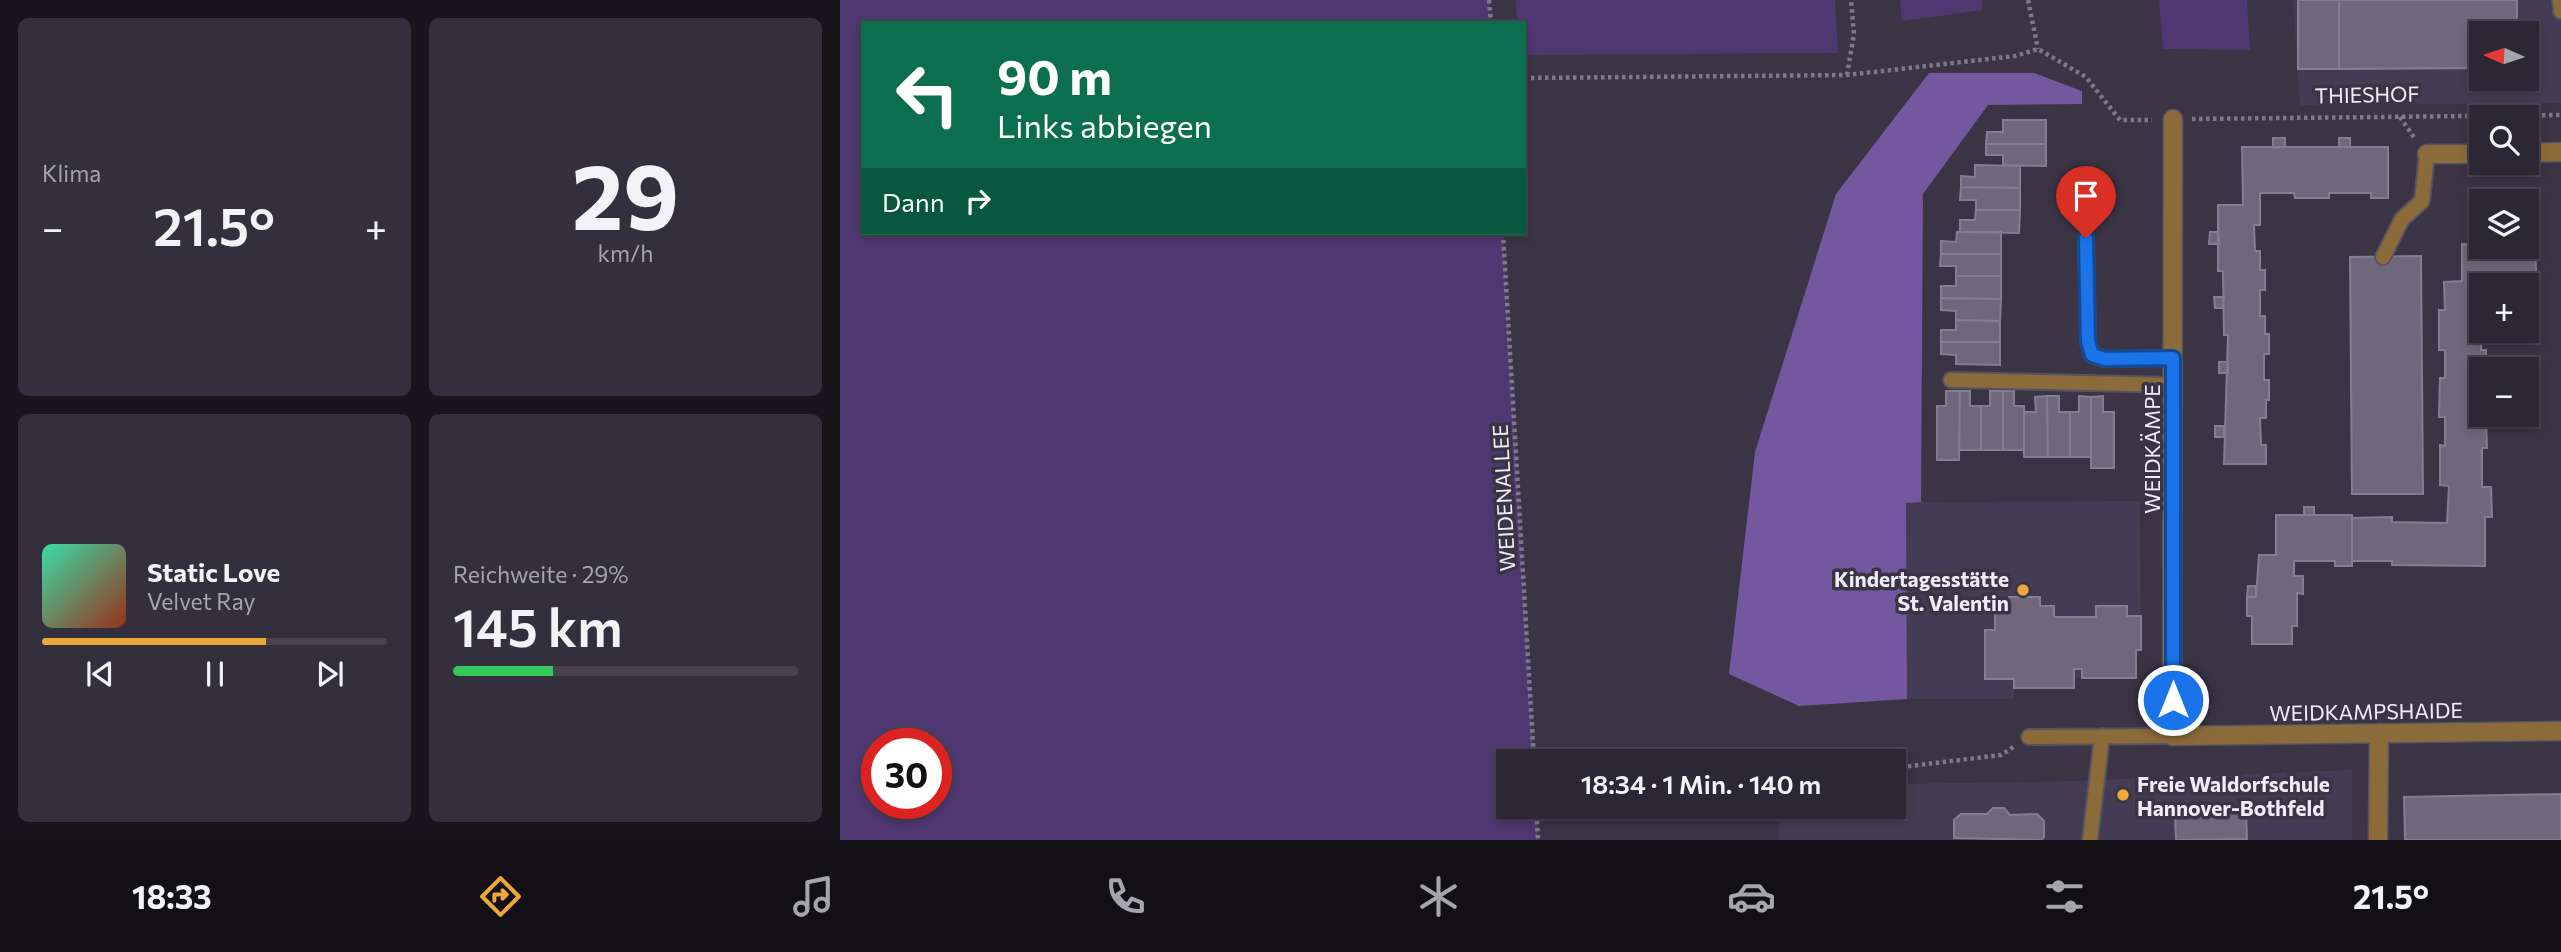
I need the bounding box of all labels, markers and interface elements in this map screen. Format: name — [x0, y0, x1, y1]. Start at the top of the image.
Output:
north arrow — [2469, 21, 2539, 91]
map controls — [2469, 21, 2539, 427]
text: 90 m — [997, 45, 1112, 105]
icon: left — [882, 49, 973, 140]
street label: THIESHOF — [2314, 81, 2420, 107]
text: Links abbiegen — [997, 105, 1212, 145]
button: search — [2469, 105, 2539, 175]
text: 29 — [572, 137, 679, 249]
text: Klima — [42, 159, 101, 187]
pin — [2056, 166, 2116, 238]
icon: arrive — [2067, 177, 2105, 215]
icon: right — [959, 182, 997, 220]
text: Dann — [882, 186, 945, 217]
button: layers — [2469, 189, 2539, 259]
text: 21.5° — [153, 193, 275, 257]
text: − — [42, 203, 64, 250]
text: + — [365, 203, 387, 250]
text: km/h — [598, 239, 653, 267]
button: + — [2469, 273, 2539, 343]
button: − — [2469, 357, 2539, 427]
street label: WEIDKÄMPE — [2139, 384, 2164, 514]
street label: WEIDENALLEE — [1487, 424, 1519, 572]
text: Static Love — [147, 556, 280, 587]
text: Reichweite · 29% — [453, 560, 629, 588]
place label: Kindertagesstätte St. Valentin — [1834, 566, 2009, 615]
marker: Kindertagesstätte St. Valentin — [2015, 582, 2031, 598]
text: Velvet Ray — [147, 587, 255, 615]
text: 145 km — [453, 594, 623, 658]
icon: previous — [81, 655, 119, 693]
icon: pause — [196, 655, 234, 693]
icon: next — [311, 655, 349, 693]
position arrow — [2136, 663, 2210, 737]
street label: WEIDKAMPSHAIDE — [2269, 697, 2463, 725]
speed limit sign: 30 — [861, 728, 952, 819]
text: 18:34 · 1 Min. · 140 m — [1581, 768, 1821, 799]
place label: Freie Waldorfschule Hannover-Bothfeld — [2137, 771, 2330, 820]
marker: Freie Waldorfschule Hannover-Bothfeld — [2115, 787, 2131, 803]
icon: directions — [476, 872, 525, 921]
icon: music — [789, 872, 838, 921]
icon: phone — [1101, 872, 1150, 921]
icon: climate — [1414, 872, 1463, 921]
icon: car — [1727, 872, 1776, 921]
icon: filters — [2040, 872, 2089, 921]
text: 18:33 — [132, 876, 212, 916]
text: 21.5° — [2353, 876, 2429, 916]

